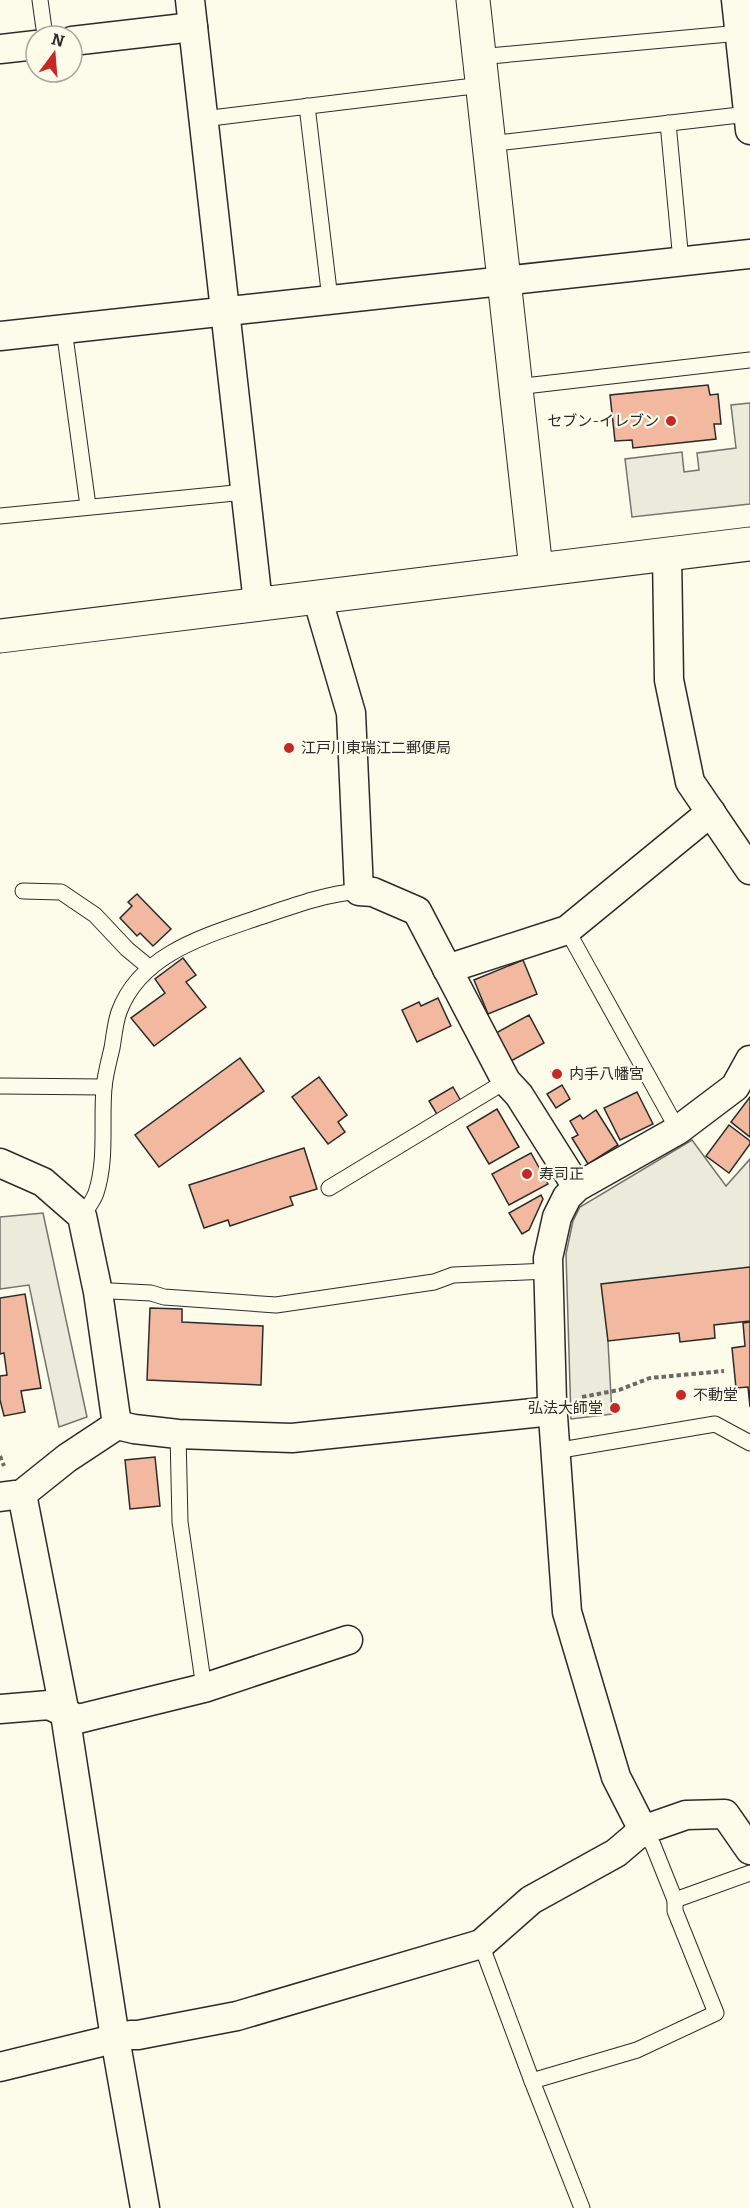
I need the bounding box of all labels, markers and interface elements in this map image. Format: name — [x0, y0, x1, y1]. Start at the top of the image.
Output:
north arrow — [24, 24, 84, 84]
text: N — [49, 29, 67, 51]
place label: セブン-イレブン — [547, 412, 659, 430]
marker: セブン-イレブン — [664, 414, 678, 428]
place label: 江戸川東瑞江二郵便局 — [301, 739, 451, 757]
marker: 江戸川東瑞江二郵便局 — [282, 741, 296, 755]
place label: 内手八幡宮 — [569, 1065, 644, 1083]
marker: 内手八幡宮 — [550, 1067, 564, 1081]
place label: 寿司正 — [539, 1165, 584, 1183]
marker: 寿司正 — [520, 1167, 534, 1181]
place label: 不動堂 — [693, 1386, 738, 1404]
marker: 不動堂 — [674, 1388, 688, 1402]
place label: 弘法大師堂 — [528, 1399, 603, 1417]
marker: 弘法大師堂 — [608, 1401, 622, 1415]

